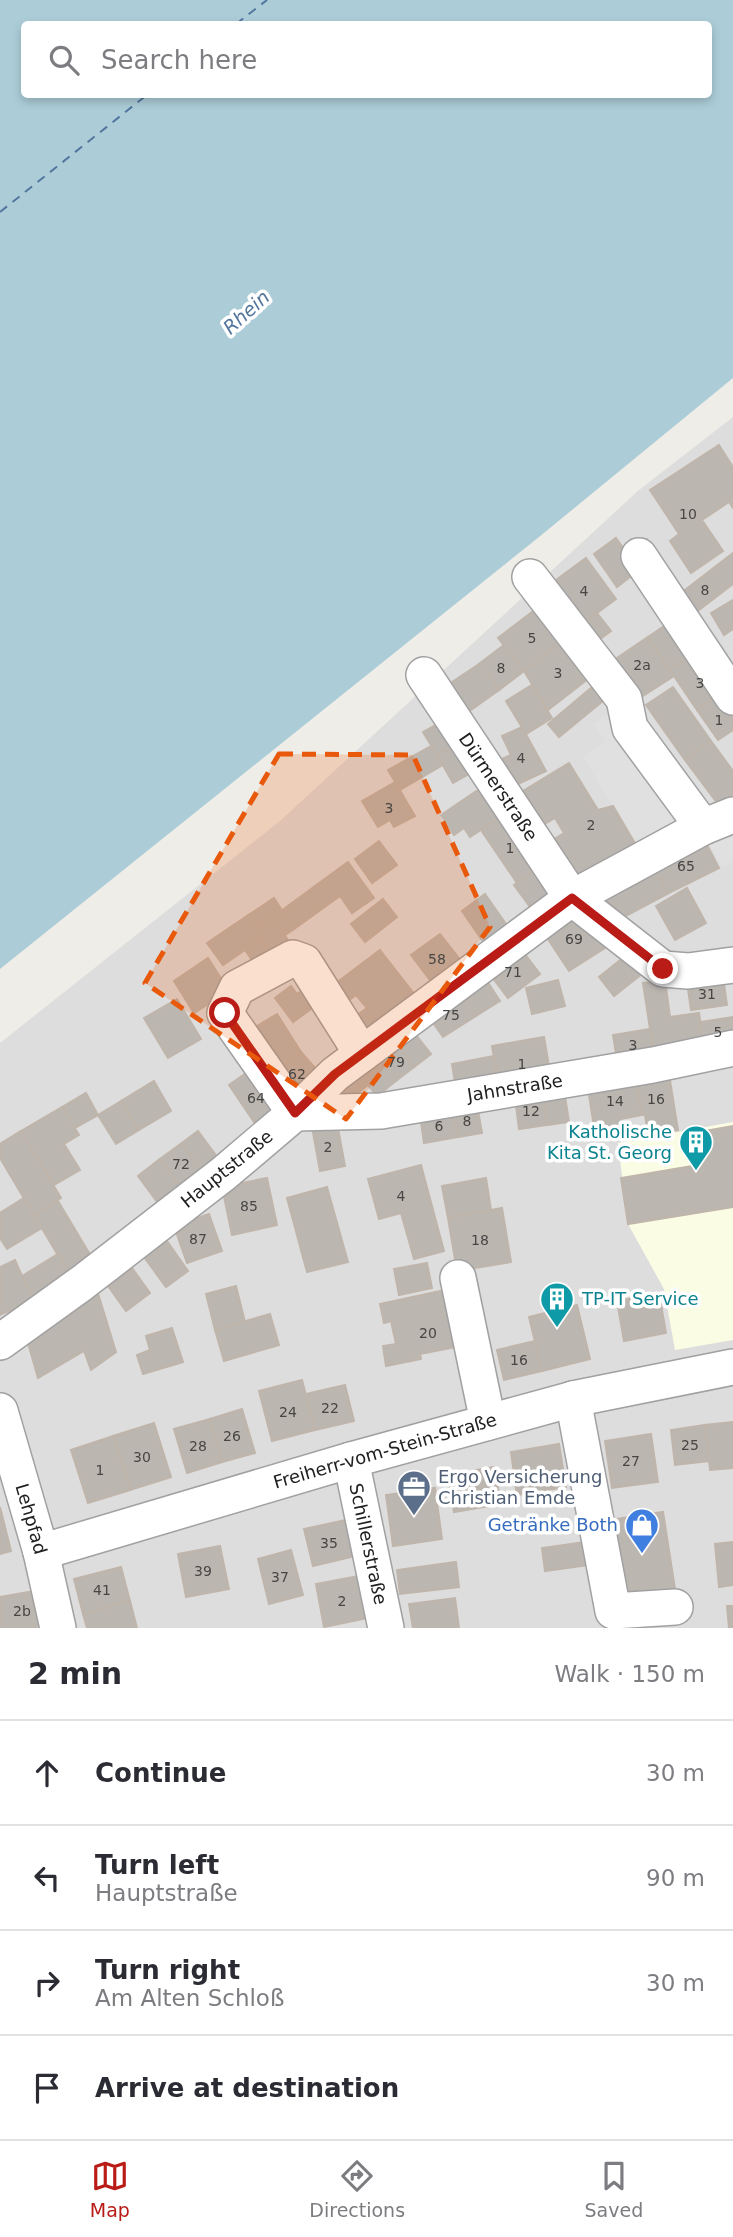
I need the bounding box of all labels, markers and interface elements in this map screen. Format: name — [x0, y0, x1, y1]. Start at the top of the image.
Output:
search box — [21, 21, 712, 98]
icon: search — [45, 41, 83, 79]
text: Search here — [101, 45, 257, 75]
water label: Rhein — [218, 286, 274, 338]
house number: 10 — [679, 506, 697, 522]
house number: 8 — [701, 582, 709, 598]
house number: 4 — [580, 583, 589, 599]
house number: 5 — [528, 630, 536, 646]
house number: 2a — [633, 657, 651, 673]
house number: 8 — [497, 660, 505, 676]
house number: 3 — [554, 665, 562, 681]
house number: 3 — [696, 675, 704, 691]
house number: 1 — [715, 712, 723, 728]
street label: Dürmerstraße — [455, 729, 542, 845]
house number: 4 — [517, 750, 526, 766]
house number: 3 — [385, 800, 393, 816]
house number: 2 — [587, 817, 595, 833]
house number: 1 — [506, 840, 514, 856]
house number: 65 — [677, 858, 695, 874]
house number: 69 — [565, 931, 583, 947]
house number: 58 — [428, 951, 446, 967]
route end — [647, 953, 678, 984]
house number: 71 — [504, 964, 522, 980]
house number: 31 — [698, 986, 716, 1002]
route start — [209, 997, 240, 1028]
house number: 75 — [442, 1007, 460, 1023]
house number: 5 — [714, 1024, 722, 1040]
house number: 3 — [629, 1037, 637, 1053]
house number: 79 — [387, 1054, 405, 1070]
house number: 1 — [518, 1056, 526, 1072]
house number: 62 — [288, 1066, 306, 1082]
street label: Jahnstraße — [465, 1070, 564, 1106]
house number: 64 — [247, 1090, 265, 1106]
house number: 16 — [647, 1091, 665, 1107]
house number: 14 — [606, 1093, 624, 1109]
house number: 12 — [522, 1103, 540, 1119]
house number: 8 — [463, 1113, 471, 1129]
house number: 6 — [435, 1118, 444, 1134]
place label: Katholische Kita St. Georg — [547, 1121, 672, 1163]
building icon: Katholische Kita St. Georg — [677, 1123, 715, 1172]
street label: Hauptstraße — [177, 1125, 277, 1212]
house number: 2 — [324, 1139, 332, 1155]
house number: 72 — [172, 1156, 190, 1172]
house number: 4 — [397, 1188, 406, 1204]
house number: 85 — [240, 1198, 258, 1214]
house number: 87 — [189, 1231, 207, 1247]
house number: 18 — [471, 1232, 489, 1248]
building icon: TP-IT Service — [538, 1280, 576, 1329]
place label: TP-IT Service — [581, 1288, 699, 1309]
house number: 20 — [419, 1325, 437, 1341]
house number: 16 — [510, 1352, 528, 1368]
house number: 22 — [321, 1400, 339, 1416]
house number: 24 — [279, 1404, 297, 1420]
street label: Freiherr-vom-Stein-Straße — [271, 1409, 499, 1493]
house number: 26 — [223, 1428, 241, 1444]
house number: 25 — [681, 1437, 699, 1453]
house number: 28 — [189, 1438, 207, 1454]
house number: 30 — [133, 1449, 151, 1465]
house number: 27 — [622, 1453, 640, 1469]
house number: 1 — [96, 1462, 104, 1478]
place label: Ergo Versicherung Christian Emde — [438, 1466, 602, 1508]
office icon: Ergo Versicherung Christian Emde — [395, 1468, 433, 1517]
street label: Lehpfad — [11, 1481, 52, 1557]
street label: Schillerstraße — [345, 1481, 392, 1606]
shop icon: Getränke Both — [623, 1506, 661, 1555]
place label: Getränke Both — [488, 1514, 618, 1535]
house number: 35 — [320, 1535, 338, 1551]
house number: 39 — [194, 1563, 212, 1579]
house number: 37 — [271, 1569, 289, 1585]
house number: 41 — [93, 1582, 111, 1598]
house number: 2 — [338, 1593, 346, 1609]
house number: 2b — [13, 1603, 31, 1619]
text: 2 min — [28, 1656, 122, 1691]
text: Walk · 150 m — [554, 1661, 705, 1687]
icon: ahead — [28, 1754, 66, 1792]
text: Continue — [95, 1758, 226, 1788]
text: 30 m — [646, 1760, 705, 1786]
text: Turn left — [95, 1850, 219, 1880]
icon: left — [28, 1859, 66, 1897]
text: 90 m — [646, 1865, 705, 1891]
text: Hauptstraße — [95, 1880, 238, 1906]
text: Turn right — [95, 1955, 240, 1985]
icon: right — [28, 1964, 66, 2002]
text: 30 m — [646, 1970, 705, 1996]
text: Am Alten Schloß — [95, 1985, 284, 2011]
icon: arrive — [28, 2069, 66, 2107]
text: Arrive at destination — [95, 2073, 399, 2103]
tab: Map — [90, 2157, 130, 2221]
tab: Directions — [309, 2157, 405, 2221]
tab: Saved — [585, 2157, 643, 2221]

